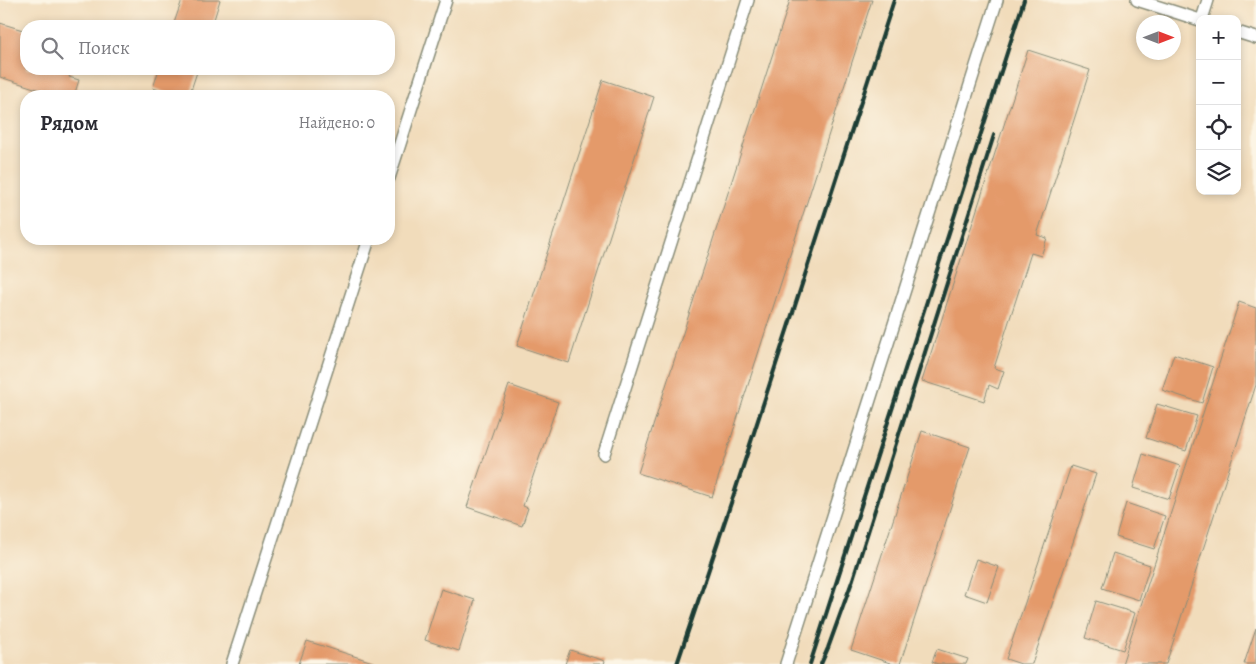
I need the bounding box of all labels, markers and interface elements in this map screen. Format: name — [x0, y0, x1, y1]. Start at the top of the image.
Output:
north arrow — [1136, 15, 1181, 60]
map controls — [1196, 15, 1241, 195]
button: + — [1196, 15, 1241, 60]
search box — [20, 20, 395, 75]
icon: search — [38, 34, 66, 62]
text: Поиск — [78, 35, 130, 61]
button: − — [1196, 60, 1241, 105]
button: locate — [1196, 105, 1241, 150]
text: Рядом — [40, 109, 98, 137]
text: Найдено: 0 — [298, 112, 375, 134]
button: layers — [1196, 150, 1241, 195]

